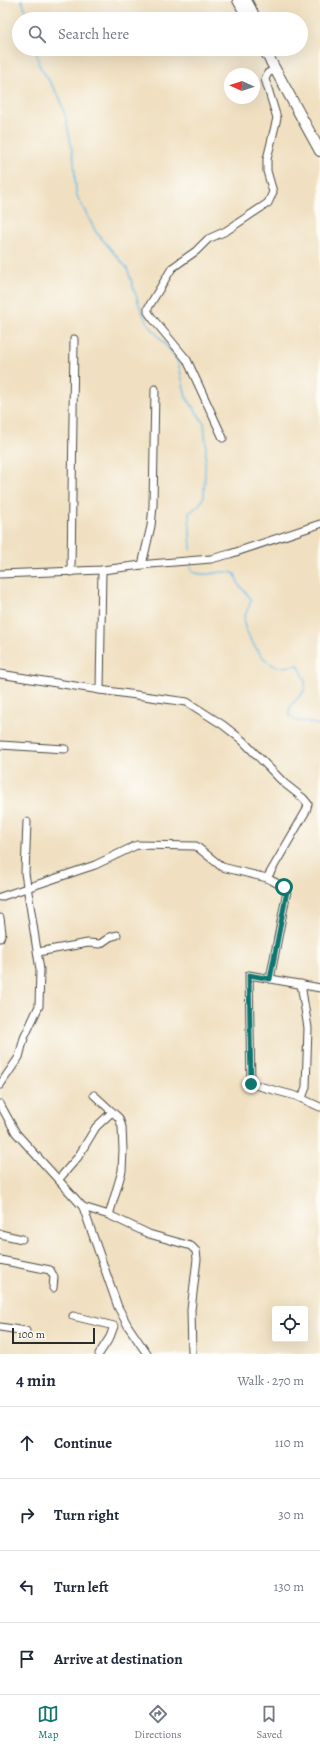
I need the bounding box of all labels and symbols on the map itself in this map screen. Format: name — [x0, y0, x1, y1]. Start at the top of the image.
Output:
north arrow — [224, 68, 260, 104]
route start — [275, 878, 293, 896]
route end — [242, 1075, 260, 1093]
scale bar — [12, 1326, 95, 1345]

